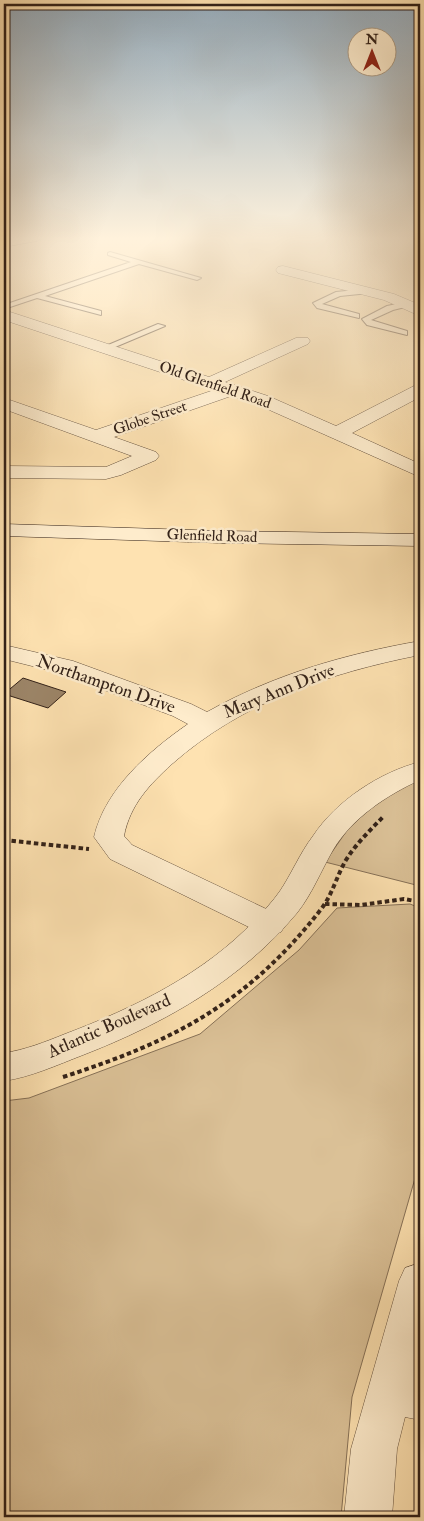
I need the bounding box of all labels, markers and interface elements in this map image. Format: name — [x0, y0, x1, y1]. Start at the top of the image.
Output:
north arrow — [346, 28, 396, 78]
text: N — [365, 31, 379, 48]
street label: Old Glenfield Road — [157, 357, 274, 413]
street label: Globe Street — [111, 397, 189, 439]
street label: Glenfield Road — [166, 525, 258, 547]
street label: Northampton Drive — [33, 649, 179, 719]
street label: Mary Ann Drive — [220, 658, 339, 724]
street label: Atlantic Boulevard — [43, 989, 174, 1064]

